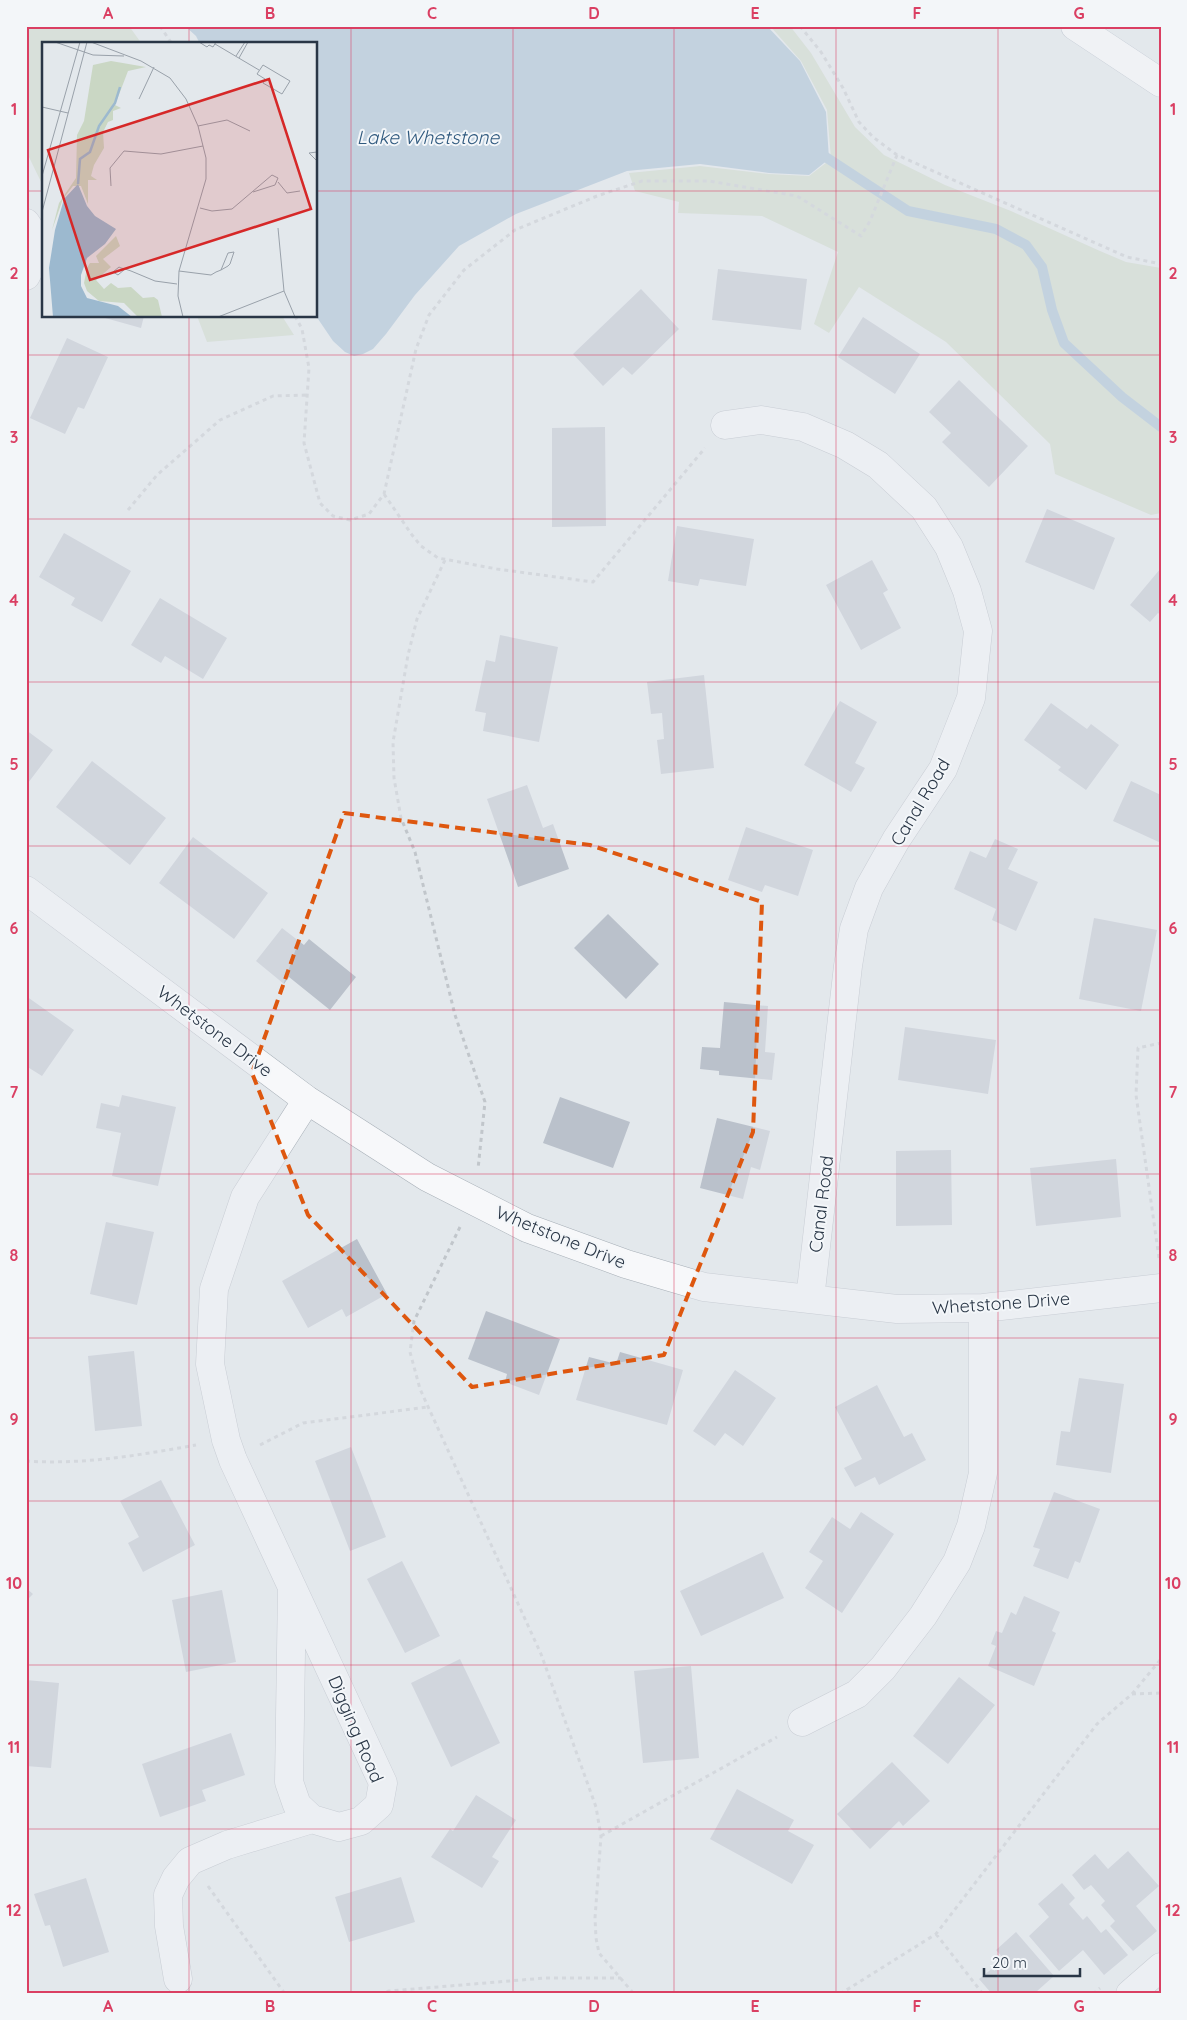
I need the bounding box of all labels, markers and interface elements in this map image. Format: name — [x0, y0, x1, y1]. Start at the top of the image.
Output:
text: A — [103, 3, 114, 23]
text: B — [265, 3, 275, 23]
text: C — [427, 3, 437, 23]
text: D — [588, 3, 600, 23]
text: E — [750, 3, 760, 23]
text: F — [913, 3, 922, 23]
text: G — [1073, 3, 1085, 23]
inset map — [42, 42, 318, 318]
text: 1 — [11, 99, 17, 119]
text: 1 — [1170, 99, 1176, 119]
water label: Lake Whetstone — [357, 125, 500, 149]
text: 2 — [9, 263, 19, 283]
text: 2 — [1168, 263, 1178, 283]
text: 3 — [10, 427, 18, 447]
text: 3 — [1169, 427, 1177, 447]
text: 4 — [9, 590, 19, 610]
text: 4 — [1168, 590, 1178, 610]
text: 5 — [9, 754, 19, 774]
street label: Canal Road — [885, 754, 955, 850]
text: 5 — [1168, 754, 1178, 774]
text: 6 — [10, 918, 19, 938]
text: 6 — [1169, 918, 1178, 938]
street label: Whetstone Drive — [153, 980, 277, 1082]
text: 7 — [10, 1082, 19, 1102]
text: 7 — [1169, 1082, 1178, 1102]
street label: Canal Road — [804, 1154, 838, 1254]
street label: Whetstone Drive — [493, 1200, 629, 1274]
text: 8 — [10, 1245, 19, 1265]
text: 8 — [1169, 1245, 1178, 1265]
street label: Whetstone Drive — [931, 1287, 1071, 1319]
text: 9 — [9, 1409, 19, 1429]
text: 9 — [1168, 1409, 1178, 1429]
text: 10 — [6, 1573, 22, 1593]
text: 10 — [1165, 1573, 1181, 1593]
street label: Digging Road — [323, 1672, 389, 1786]
text: 11 — [8, 1737, 20, 1757]
text: 11 — [1167, 1737, 1179, 1757]
text: 12 — [6, 1900, 22, 1920]
text: 12 — [1165, 1900, 1181, 1920]
scale bar — [984, 1945, 1081, 1977]
text: 20 m — [992, 1953, 1027, 1972]
text: A — [103, 1996, 114, 2016]
text: B — [265, 1996, 275, 2016]
text: C — [427, 1996, 437, 2016]
text: D — [588, 1996, 600, 2016]
text: E — [750, 1996, 760, 2016]
text: F — [913, 1996, 922, 2016]
text: G — [1073, 1996, 1085, 2016]

